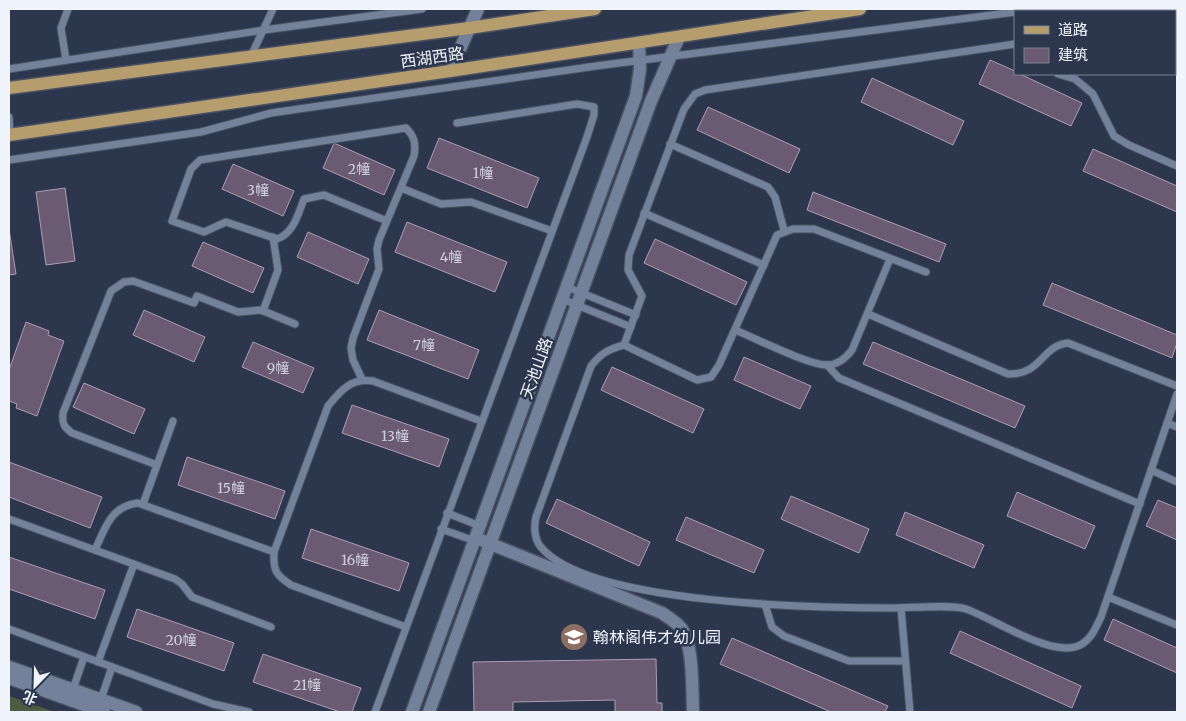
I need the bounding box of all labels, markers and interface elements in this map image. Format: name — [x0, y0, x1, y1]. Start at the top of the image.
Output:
legend — [1014, 10, 1176, 75]
text: 道路 — [1058, 20, 1088, 39]
street label: 西湖西路 — [399, 43, 465, 71]
text: 建筑 — [1058, 45, 1088, 64]
house number: 2幢 — [348, 160, 370, 178]
house number: 1幢 — [473, 164, 493, 182]
house number: 3幢 — [247, 181, 269, 199]
house number: 4幢 — [440, 248, 462, 266]
street label: 天池山路 — [516, 335, 556, 401]
house number: 7幢 — [413, 336, 435, 354]
house number: 9幢 — [267, 359, 289, 377]
house number: 13幢 — [381, 427, 409, 445]
house number: 15幢 — [217, 479, 245, 497]
house number: 16幢 — [341, 551, 369, 569]
school or university icon: 翰林阁伟才幼儿园 — [559, 622, 589, 652]
place label: 翰林阁伟才幼儿园 — [593, 627, 721, 647]
house number: 20幢 — [165, 631, 197, 649]
north arrow — [10, 661, 60, 711]
house number: 21幢 — [293, 676, 321, 694]
text: 北 — [20, 687, 40, 709]

